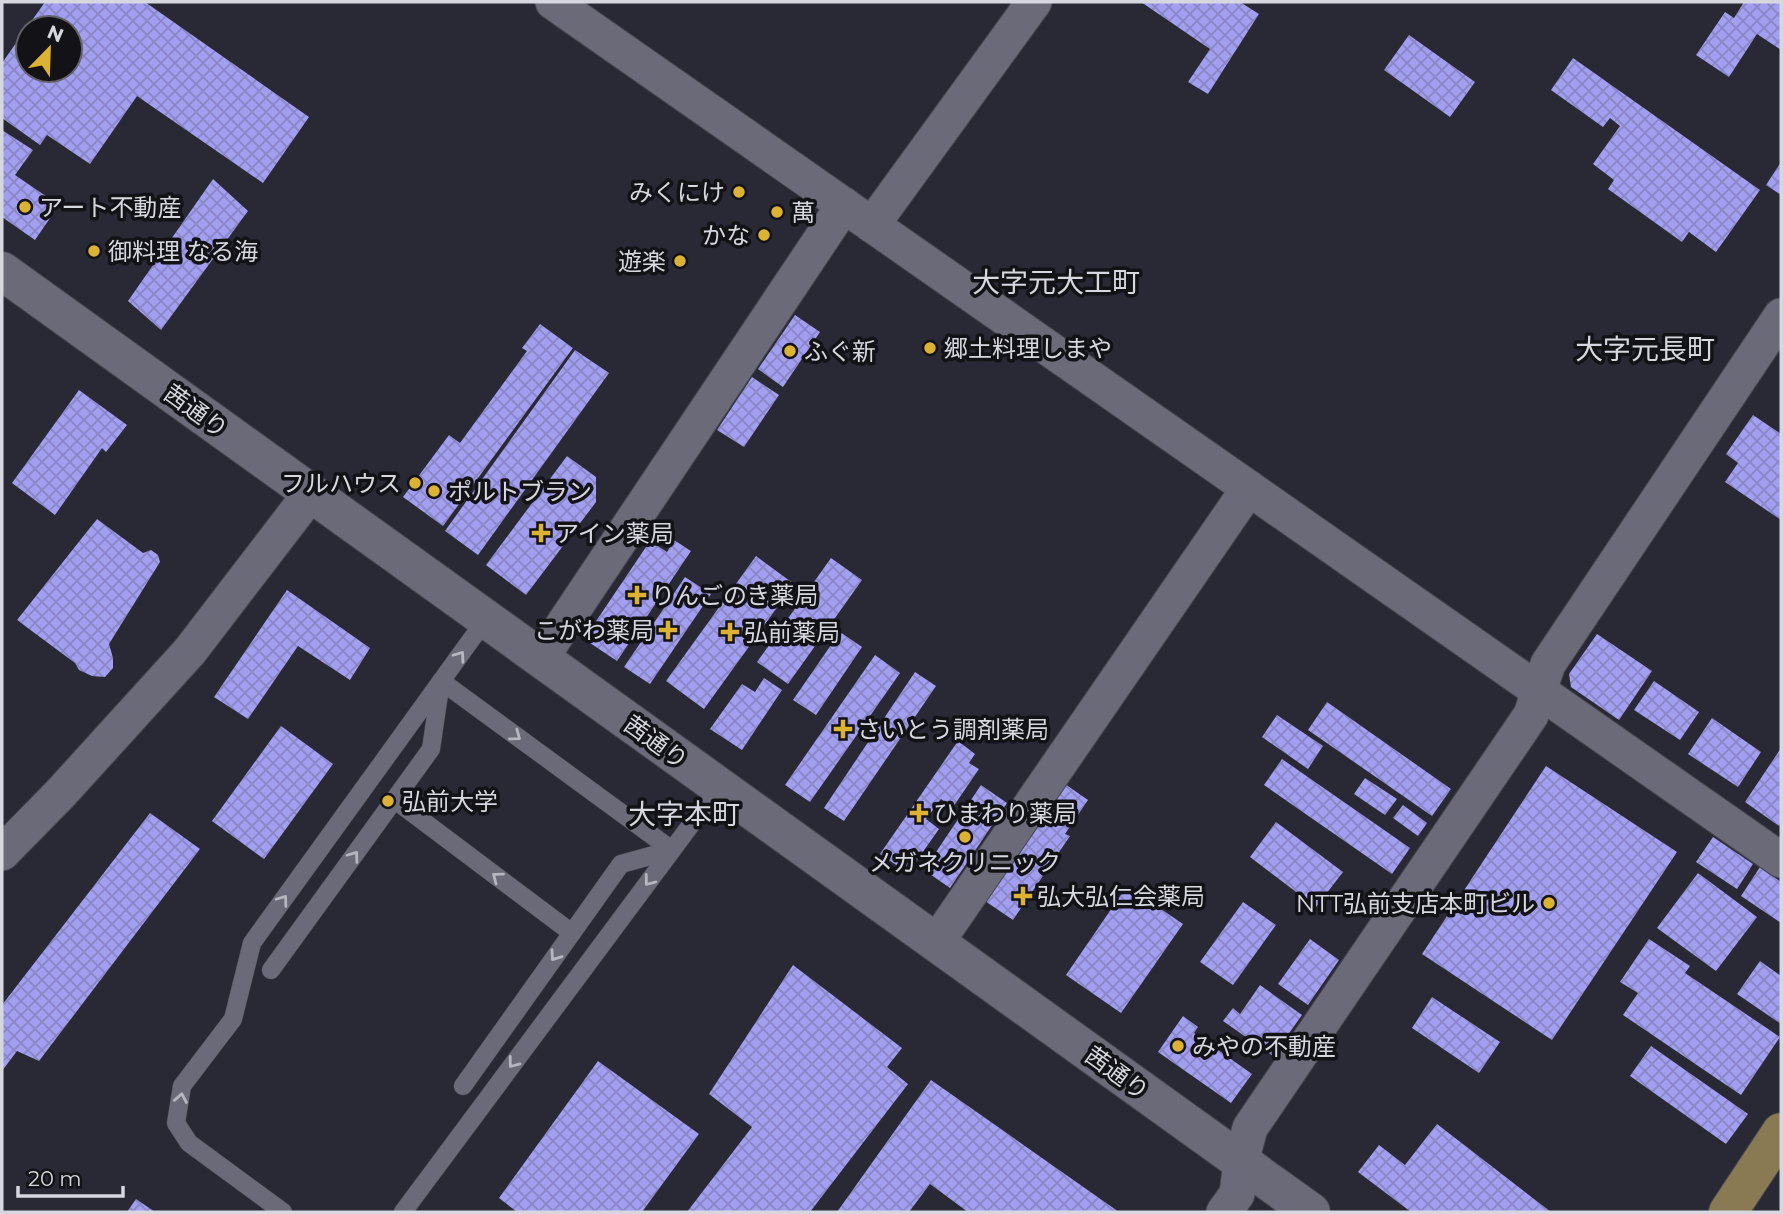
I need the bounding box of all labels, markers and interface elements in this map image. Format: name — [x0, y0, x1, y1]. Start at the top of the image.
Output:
north arrow — [14, 14, 84, 84]
text: N — [44, 20, 67, 47]
place label: みくにけ — [629, 178, 725, 207]
marker: みくにけ — [731, 184, 747, 200]
place label: アート不動産 — [39, 193, 182, 222]
place label: 萬 — [791, 198, 815, 227]
marker: アート不動産 — [17, 199, 33, 215]
marker: 萬 — [769, 204, 785, 220]
place label: かな — [702, 221, 750, 250]
marker: かな — [756, 227, 772, 243]
place label: 御料理 なる海 — [108, 237, 258, 266]
marker: 御料理 なる海 — [86, 243, 102, 259]
place label: 遊楽 — [618, 247, 666, 276]
marker: 遊楽 — [672, 253, 688, 269]
district label: 大字元大工町 — [972, 265, 1140, 299]
district label: 大字元長町 — [1575, 332, 1715, 366]
place label: 郷土料理しまや — [944, 334, 1112, 363]
place label: ふぐ新 — [804, 337, 876, 366]
marker: 郷土料理しまや — [922, 340, 938, 356]
marker: ふぐ新 — [782, 343, 798, 359]
street label: 茜通り — [158, 378, 234, 444]
place label: フルハウス — [281, 469, 401, 498]
marker: フルハウス — [407, 475, 423, 491]
place label: ポルトブラン — [448, 477, 592, 506]
marker: ポルトブラン — [426, 483, 442, 499]
place label: アイン薬局 — [555, 519, 674, 548]
marker: アイン薬局 — [533, 525, 549, 541]
place label: りんごのき薬局 — [651, 581, 818, 610]
marker: りんごのき薬局 — [629, 587, 645, 603]
place label: こがわ薬局 — [534, 616, 654, 645]
place label: 弘前薬局 — [744, 618, 840, 647]
marker: こがわ薬局 — [660, 622, 676, 638]
marker: 弘前薬局 — [722, 624, 738, 640]
one-way arrow — [451, 651, 464, 664]
street label: 茜通り — [618, 709, 694, 775]
place label: さいとう調剤薬局 — [857, 715, 1049, 744]
marker: さいとう調剤薬局 — [835, 721, 851, 737]
one-way arrow — [508, 728, 521, 740]
place label: 弘前大学 — [402, 787, 498, 816]
marker: 弘前大学 — [380, 793, 396, 809]
district label: 大字本町 — [628, 797, 740, 831]
place label: ひまわり薬局 — [933, 799, 1077, 828]
marker: ひまわり薬局 — [911, 805, 927, 821]
marker: メガネクリニック — [957, 829, 973, 845]
place label: メガネクリニック — [869, 848, 1061, 877]
one-way arrow — [346, 851, 358, 864]
one-way arrow — [493, 873, 505, 886]
one-way arrow — [645, 873, 658, 886]
place label: 弘大弘仁会薬局 — [1037, 882, 1205, 911]
marker: 弘大弘仁会薬局 — [1015, 888, 1031, 904]
place label: NTT弘前支店本町ビル — [1296, 889, 1535, 918]
one-way arrow — [275, 895, 287, 908]
marker: NTT弘前支店本町ビル — [1541, 895, 1557, 911]
one-way arrow — [551, 948, 563, 961]
place label: みやの不動産 — [1192, 1032, 1336, 1061]
marker: みやの不動産 — [1170, 1038, 1186, 1054]
street label: 茜通り — [1079, 1040, 1155, 1106]
one-way arrow — [509, 1055, 522, 1068]
one-way arrow — [172, 1092, 187, 1104]
scale bar — [18, 1154, 122, 1198]
text: 20 m — [28, 1166, 82, 1191]

